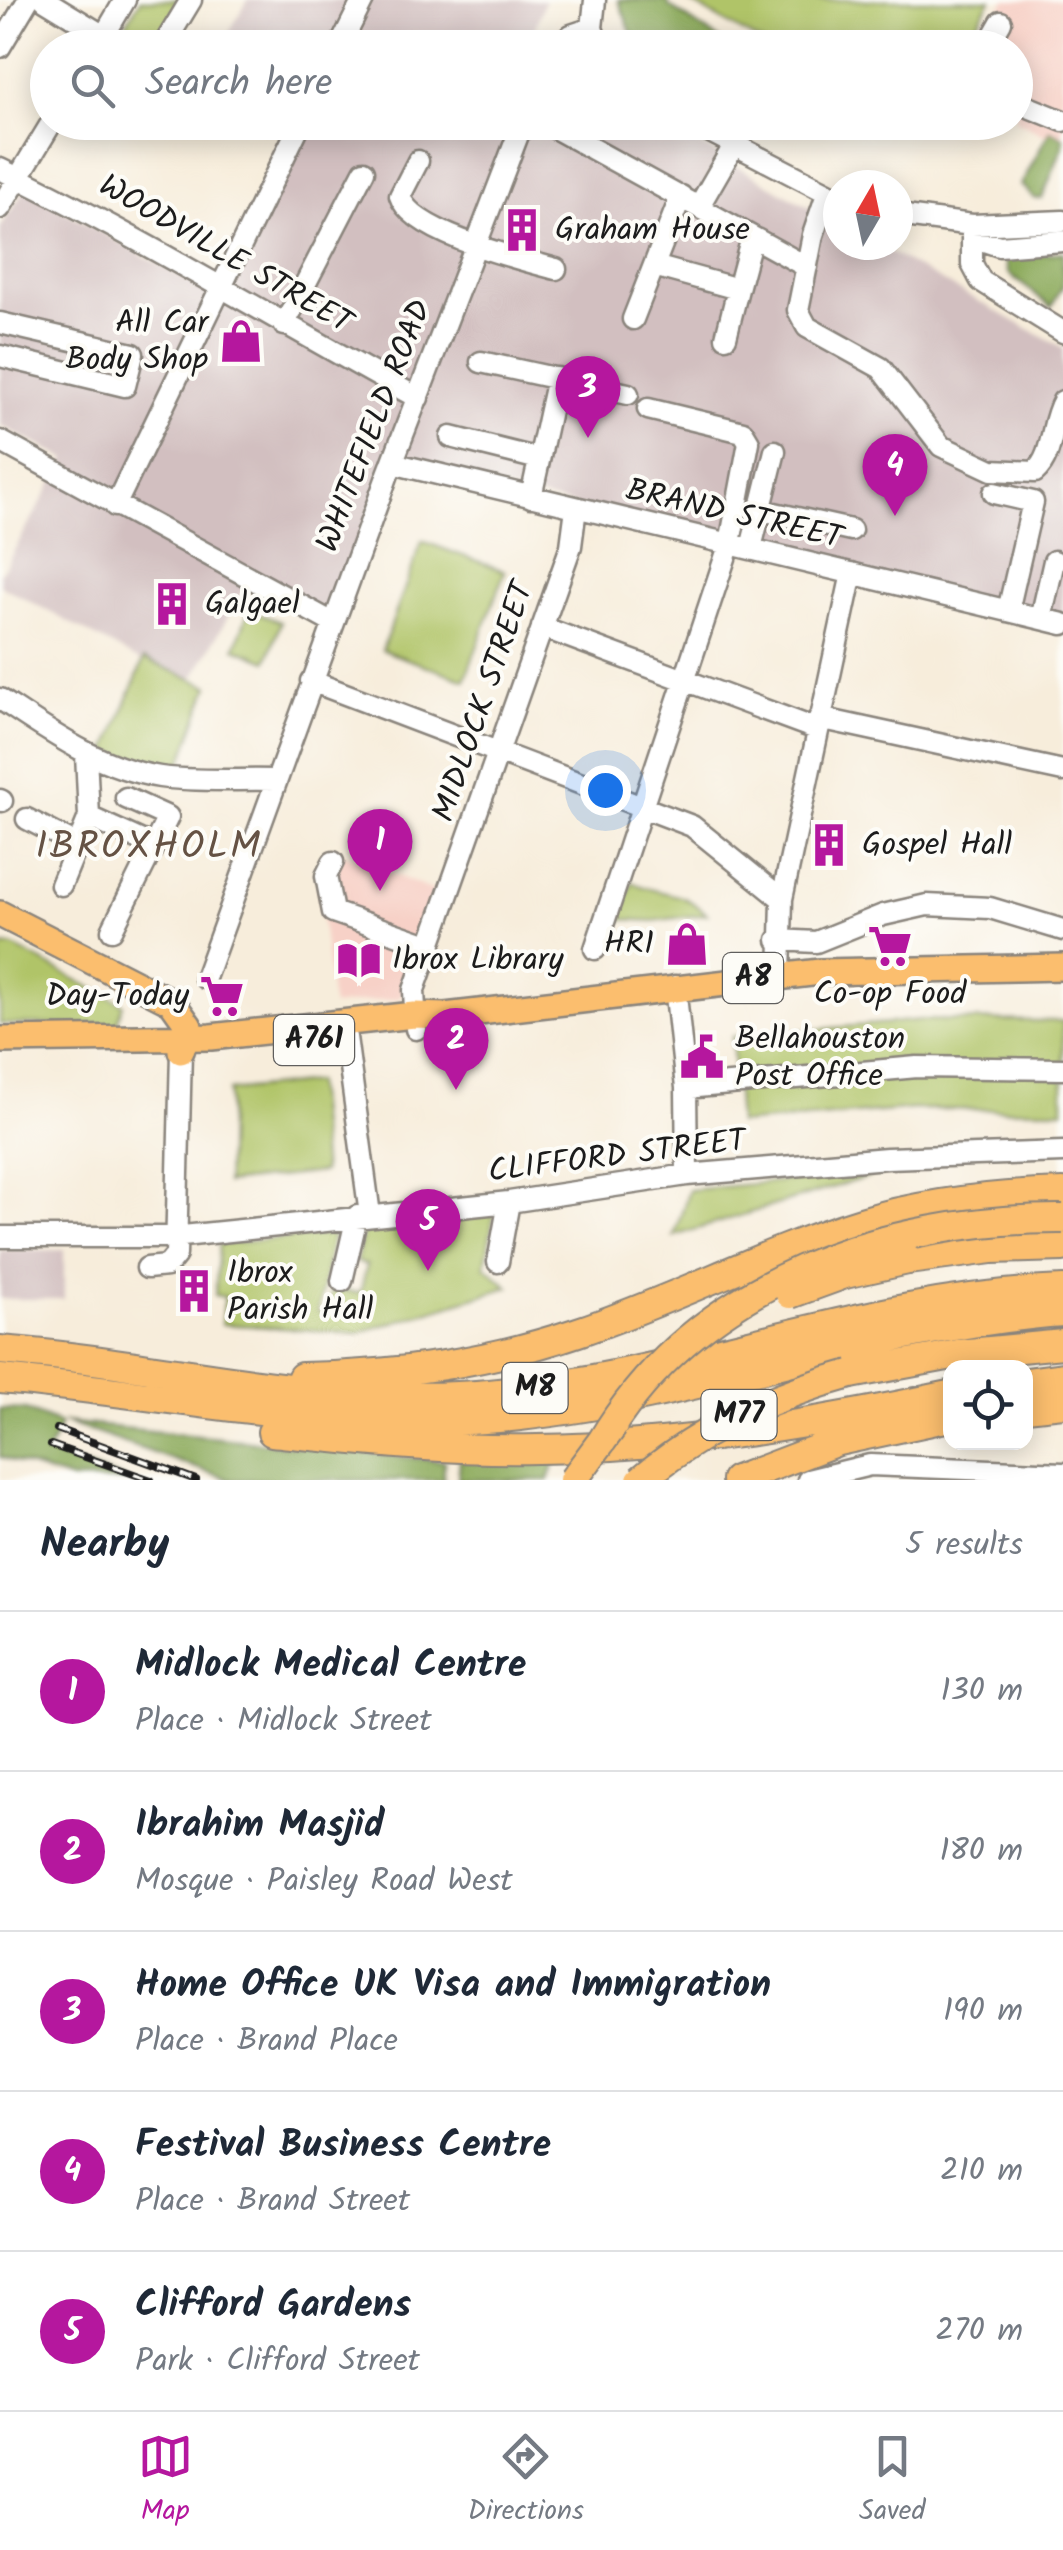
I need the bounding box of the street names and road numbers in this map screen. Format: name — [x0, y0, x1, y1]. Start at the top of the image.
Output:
street label: WOODVILLE STREET — [89, 161, 364, 350]
street label: WHITEFIELD ROAD — [303, 292, 447, 560]
street label: BRAND STREET — [621, 465, 850, 565]
street label: MIDLOCK STREET — [419, 572, 550, 829]
road number: A8 — [723, 953, 783, 1003]
road number: A761 — [274, 1015, 354, 1065]
street label: CLIFFORD STREET — [485, 1116, 752, 1198]
road number: M8 — [502, 1363, 568, 1413]
road number: M77 — [702, 1390, 776, 1440]

